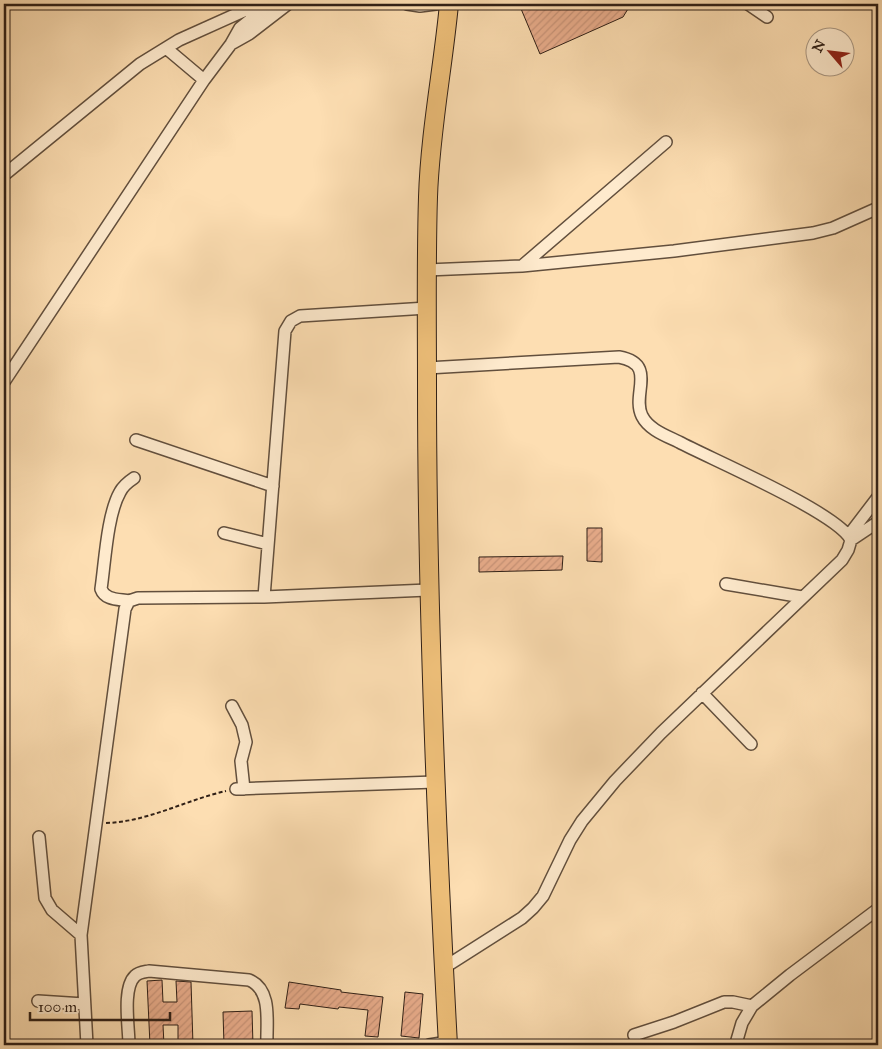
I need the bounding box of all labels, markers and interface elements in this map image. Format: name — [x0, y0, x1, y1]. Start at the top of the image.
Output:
north arrow — [804, 28, 854, 78]
text: N — [809, 37, 829, 55]
scale bar — [30, 989, 170, 1021]
text: 100 m — [38, 998, 78, 1016]

